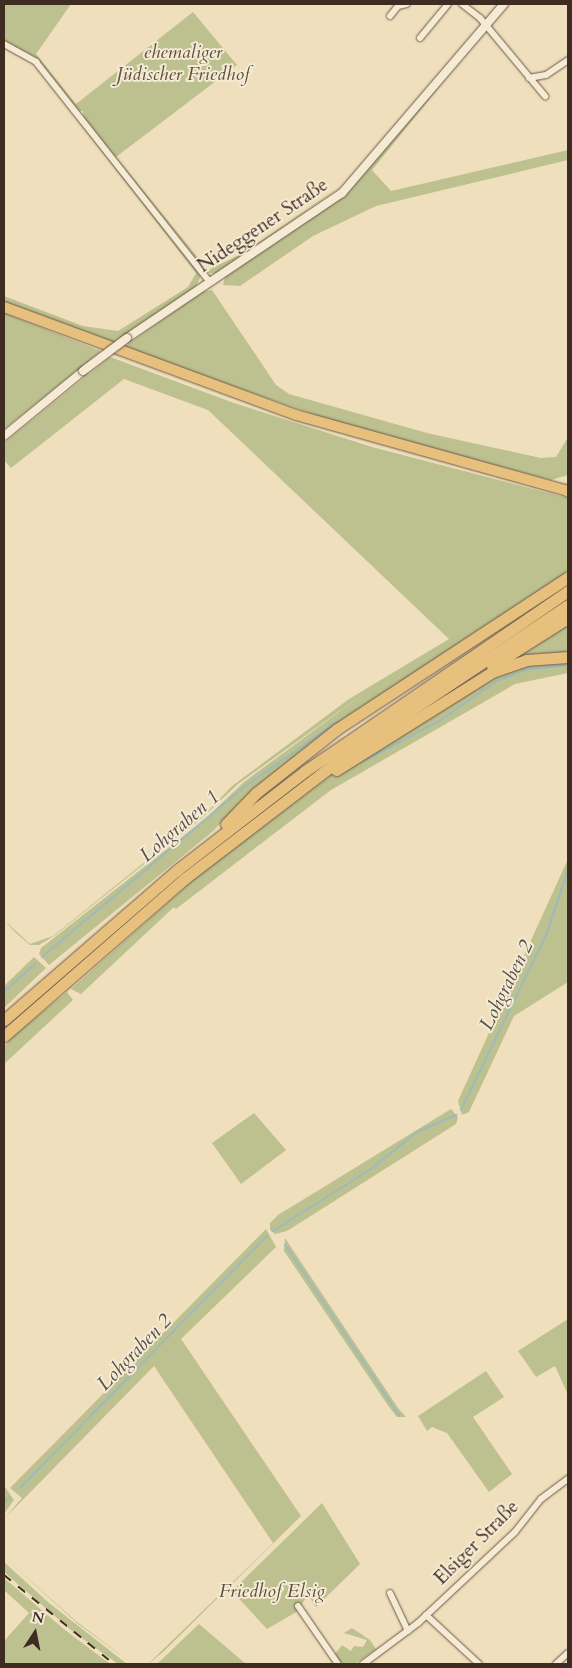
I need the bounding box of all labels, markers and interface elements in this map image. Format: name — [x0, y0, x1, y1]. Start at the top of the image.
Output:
park label: ehemaliger Jüdischer Friedhof — [116, 42, 250, 86]
street label: Nideggener Straße — [193, 174, 333, 278]
water label: Lohgraben 1 — [134, 785, 224, 867]
water label: Lohgraben 2 — [474, 936, 538, 1034]
water label: Lohgraben 2 — [92, 1309, 176, 1395]
street label: Elsiger Straße — [430, 1496, 524, 1590]
park label: Friedhof Elsig — [219, 1581, 325, 1603]
text: N — [30, 1607, 46, 1628]
north arrow — [10, 1608, 60, 1658]

